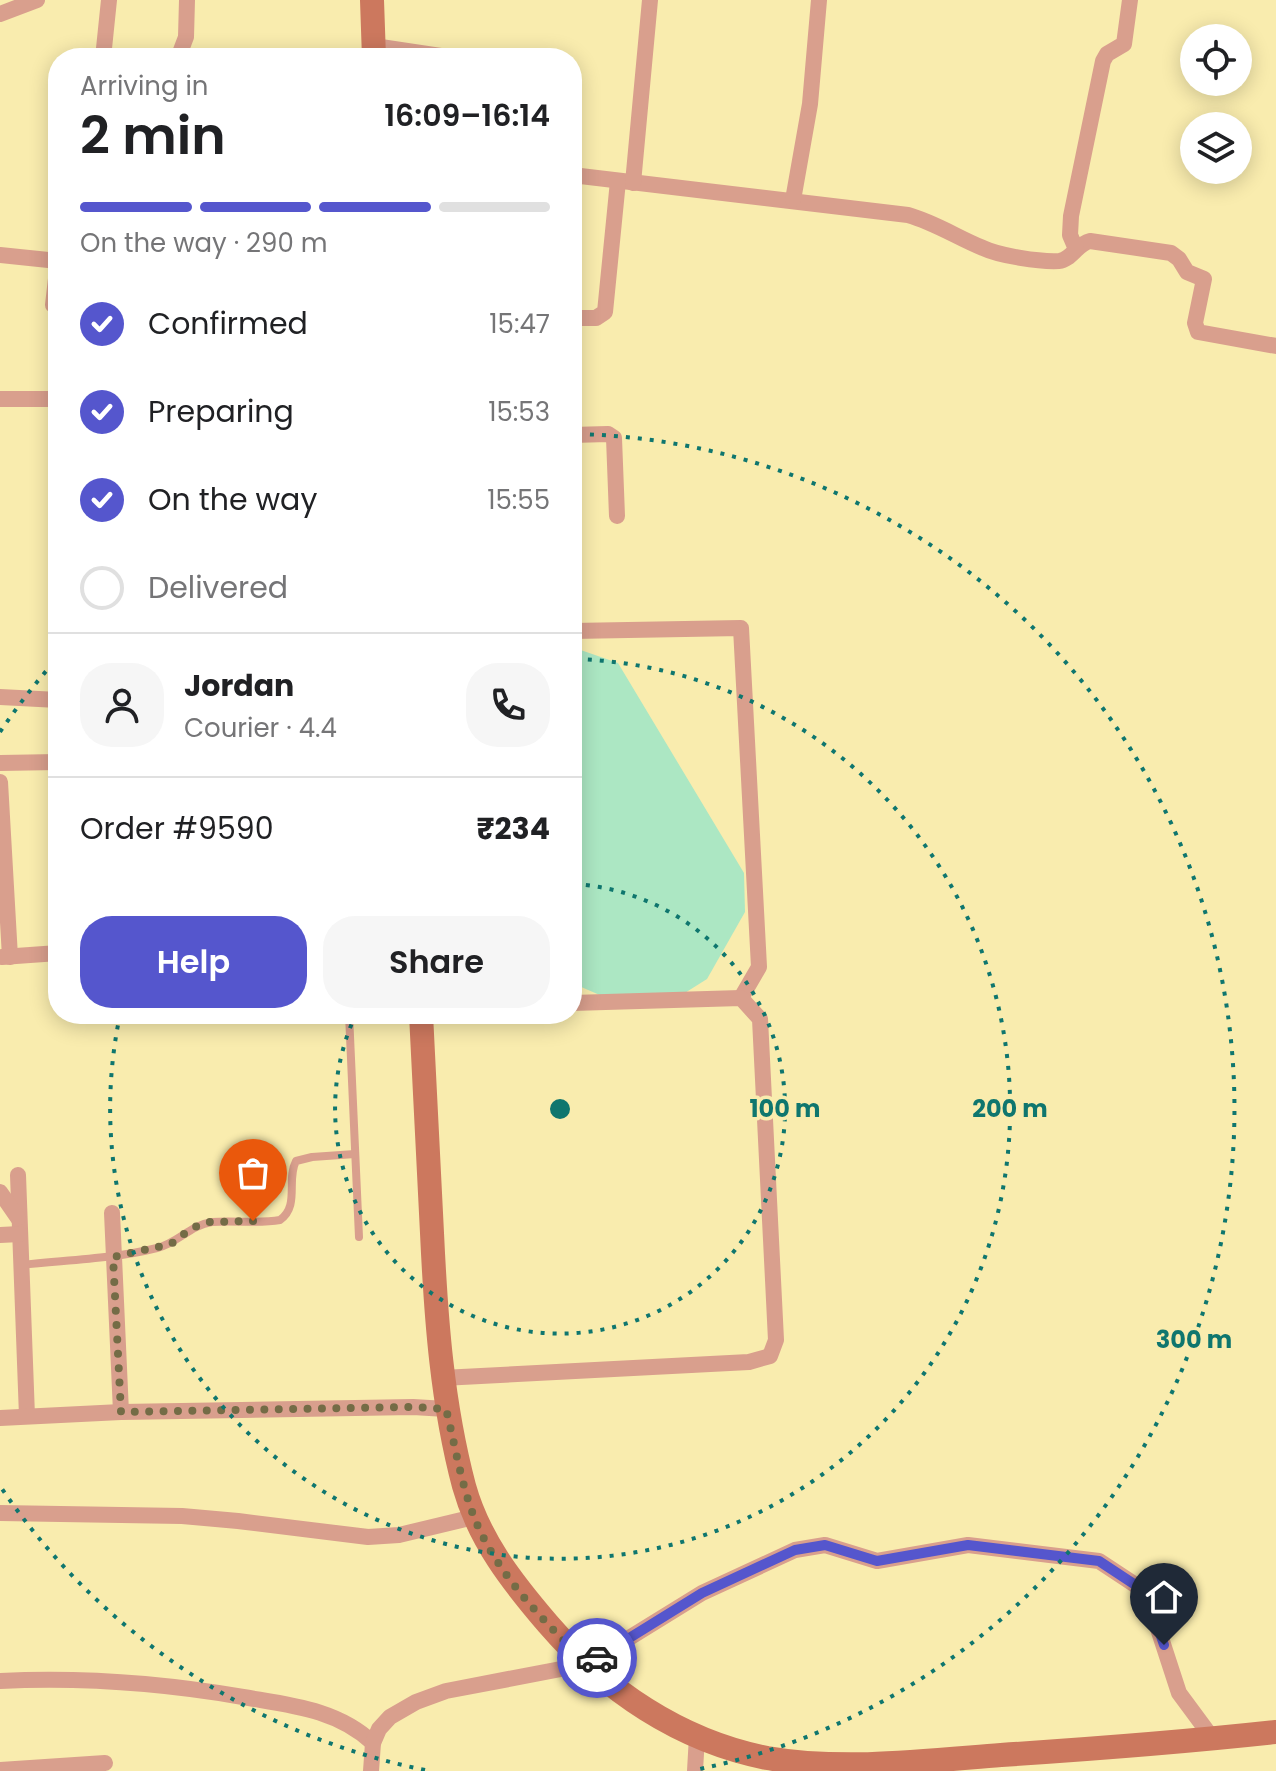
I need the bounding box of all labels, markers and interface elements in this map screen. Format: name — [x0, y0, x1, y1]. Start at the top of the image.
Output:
map controls — [1180, 24, 1252, 184]
button: locate — [1180, 24, 1252, 96]
text: Arriving in — [80, 68, 209, 104]
text: 16:09–16:14 — [384, 94, 550, 137]
text: 2 min — [80, 99, 226, 172]
button: layers — [1180, 112, 1252, 184]
text: On the way · 290 m — [80, 225, 328, 261]
icon: check — [80, 302, 124, 346]
text: Confirmed — [148, 302, 308, 345]
text: 15:47 — [489, 306, 550, 342]
icon: check — [80, 390, 124, 434]
text: Preparing — [148, 390, 294, 433]
text: 15:53 — [488, 394, 550, 430]
icon: check — [80, 478, 124, 522]
text: On the way — [148, 478, 317, 521]
text: 15:55 — [487, 482, 550, 518]
text: Delivered — [148, 566, 288, 609]
button: person — [80, 663, 164, 747]
button: phone — [466, 663, 550, 747]
text: Jordan — [184, 664, 294, 707]
text: Courier · 4.4 — [184, 710, 337, 746]
text: Order #9590 — [80, 807, 274, 850]
text: ₹234 — [476, 807, 550, 850]
button: Help — [80, 916, 307, 1008]
button: Share — [323, 916, 550, 1008]
text: 100 m — [750, 1092, 820, 1125]
text: 200 m — [972, 1092, 1048, 1125]
centre of rings — [546, 1095, 574, 1123]
pin — [219, 1139, 287, 1221]
icon: bag — [231, 1151, 275, 1195]
text: 300 m — [1156, 1323, 1232, 1356]
pin — [1130, 1563, 1198, 1645]
icon: home — [1142, 1575, 1186, 1619]
courier — [557, 1618, 637, 1698]
icon: car — [575, 1636, 619, 1680]

